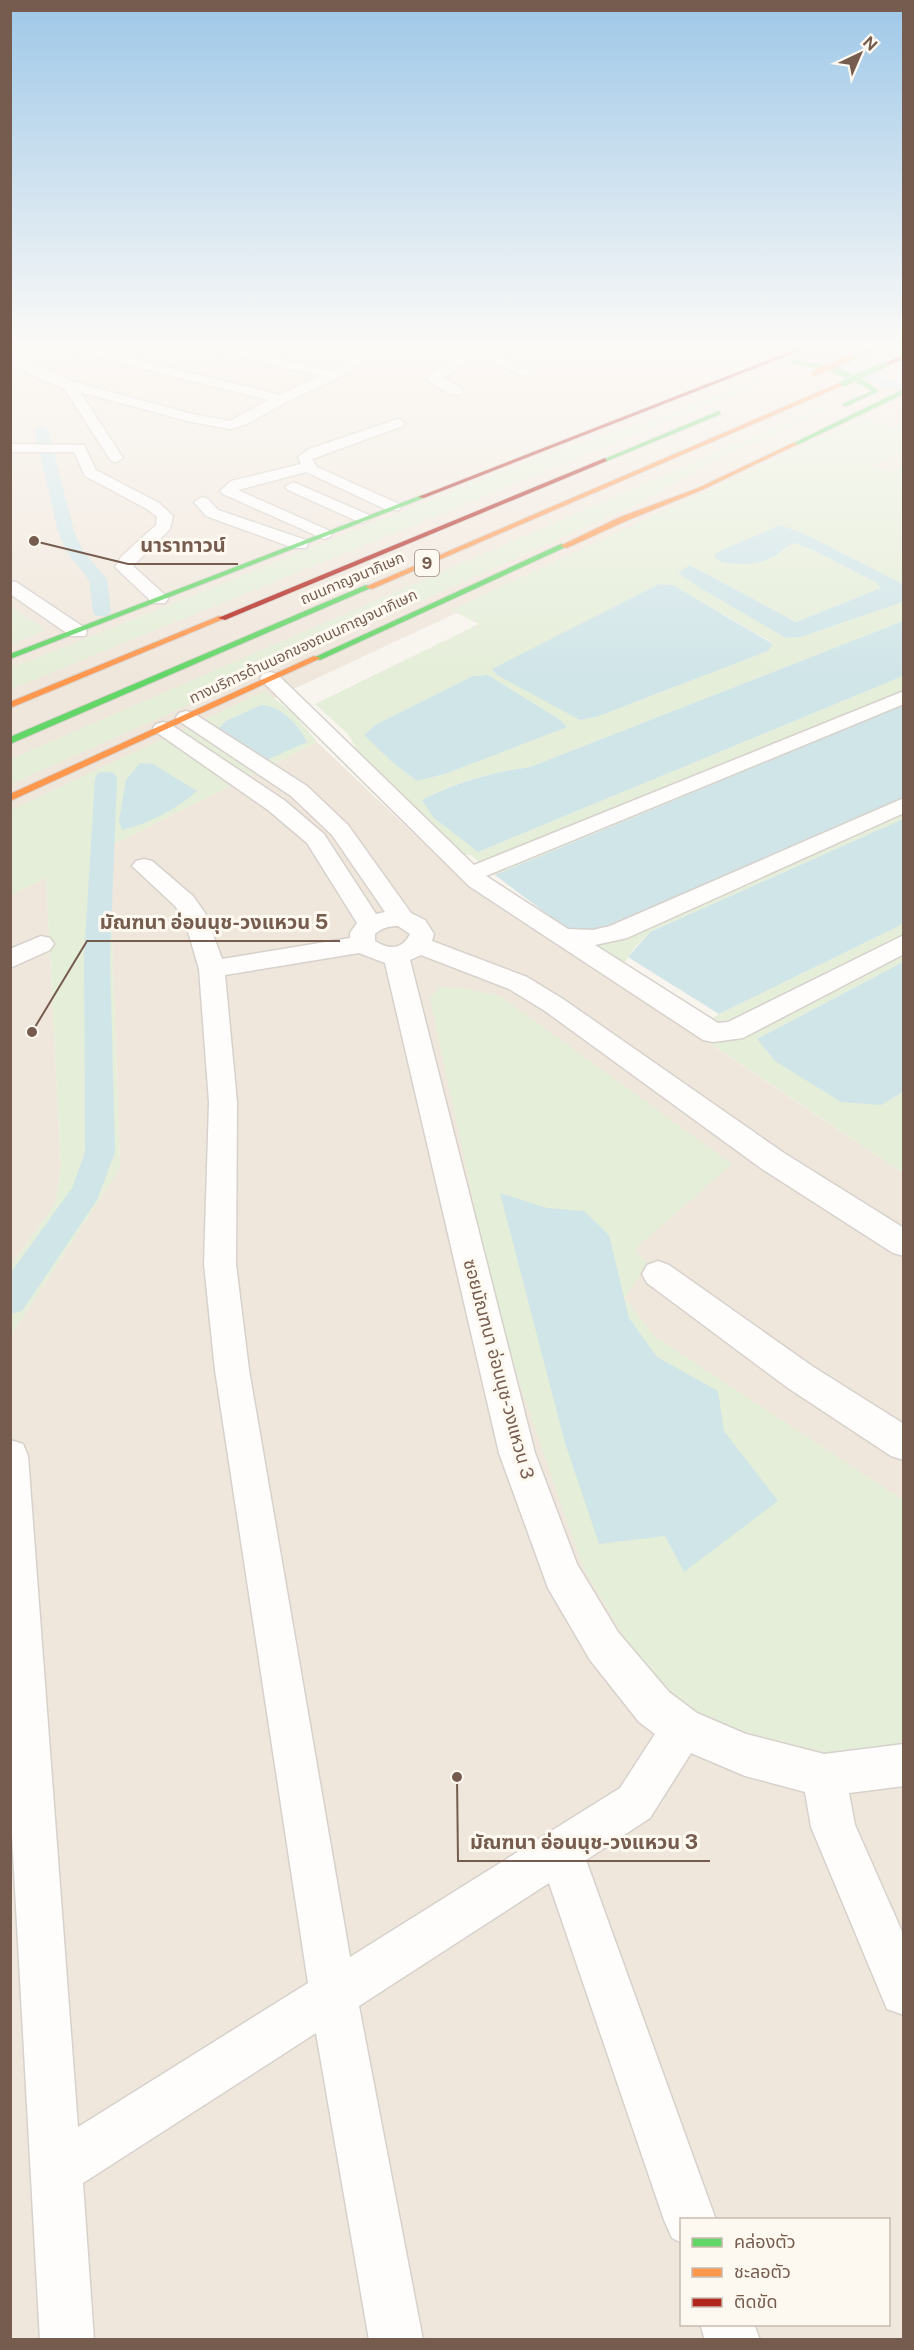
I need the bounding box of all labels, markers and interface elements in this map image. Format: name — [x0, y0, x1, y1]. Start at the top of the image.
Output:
north arrow — [830, 24, 890, 84]
text: N — [859, 32, 881, 55]
callout: นาราทาวน์ — [128, 526, 238, 564]
text: นาราทาวน์ — [140, 533, 226, 557]
street label: ถนนกาญจนาภิเษก — [297, 548, 407, 608]
road number: 9 — [415, 550, 439, 576]
street label: ทางบริการด้านนอกของถนนกาญจนาภิเษก — [186, 586, 420, 706]
callout: มัณฑนา อ่อนนุช-วงแหวน 5 — [87, 903, 340, 941]
text: มัณฑนา อ่อนนุช-วงแหวน 5 — [100, 910, 328, 934]
street label: ซอยมัณฑนา อ่อนนุช-วงแหวน 3 — [459, 1257, 538, 1482]
callout: มัณฑนา อ่อนนุช-วงแหวน 3 — [458, 1823, 710, 1861]
text: มัณฑนา อ่อนนุช-วงแหวน 3 — [470, 1830, 698, 1854]
legend — [680, 2218, 890, 2326]
text: คล่องตัว — [734, 2231, 796, 2252]
text: ชะลอตัว — [734, 2261, 791, 2282]
text: ติดขัด — [734, 2291, 777, 2312]

